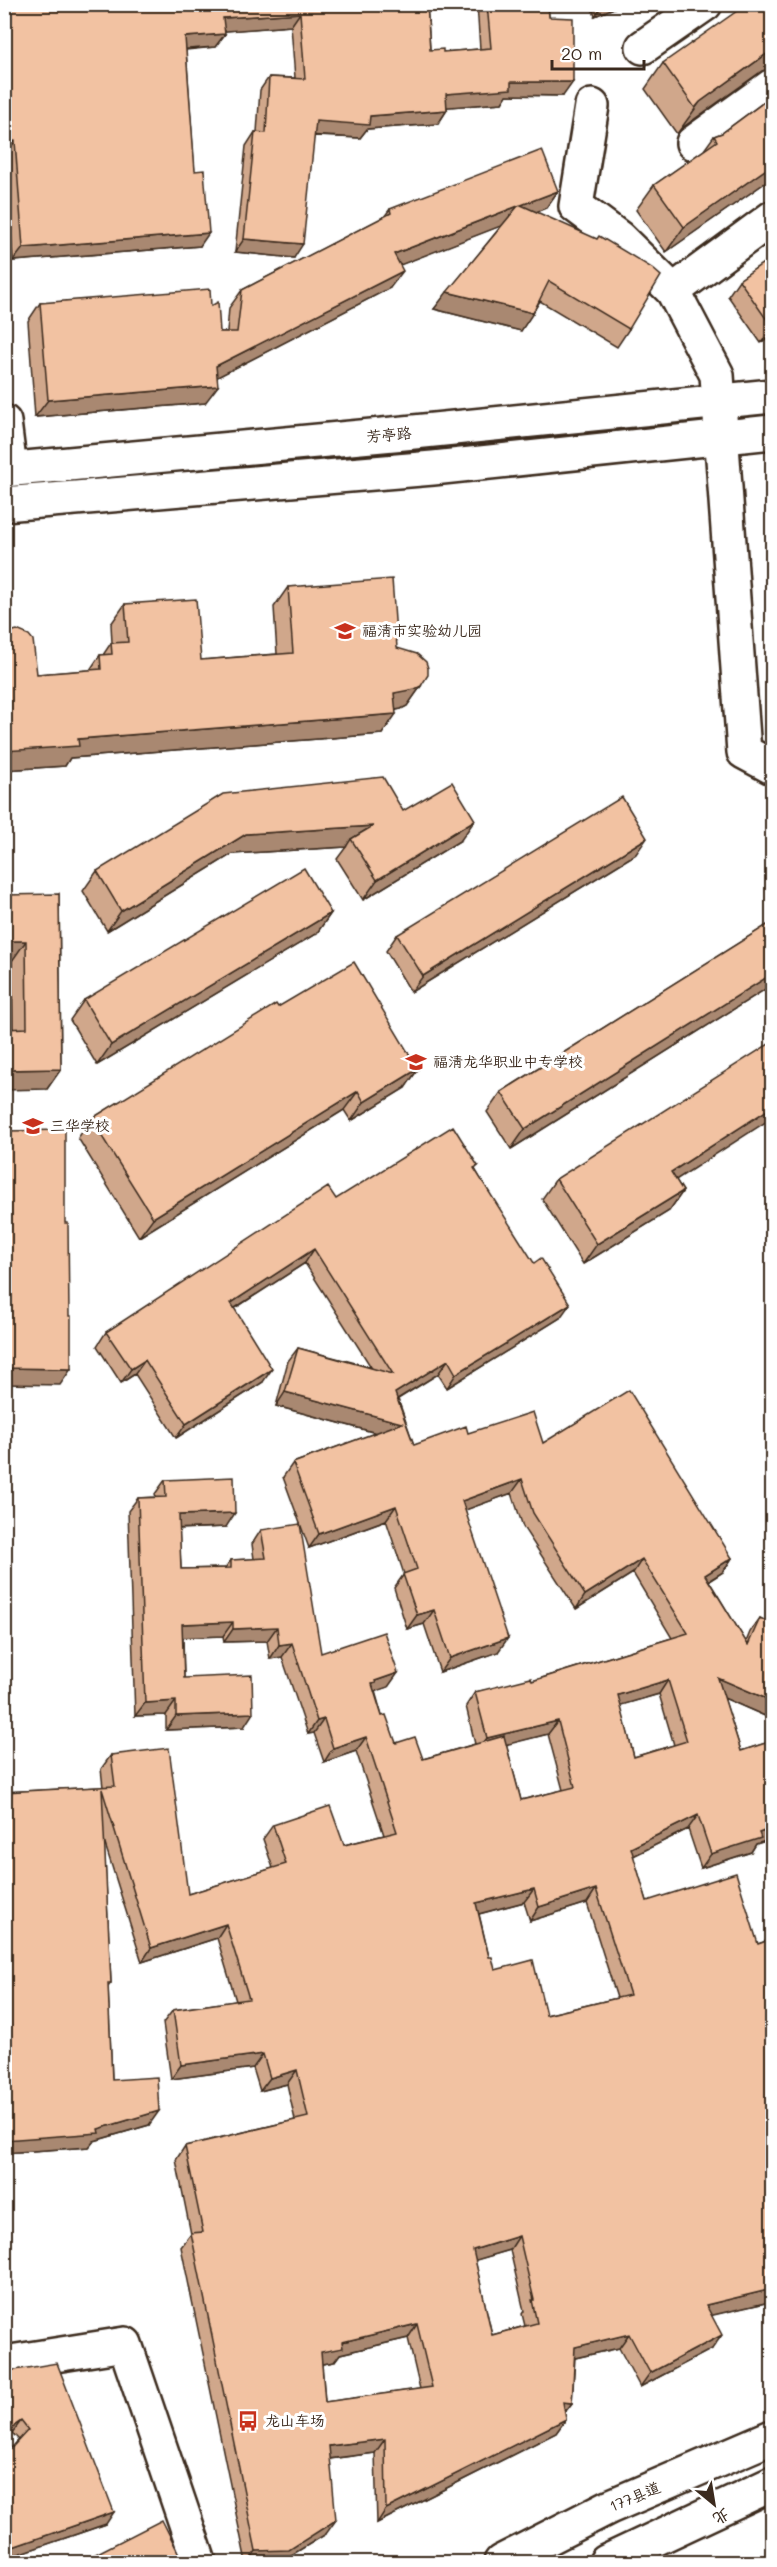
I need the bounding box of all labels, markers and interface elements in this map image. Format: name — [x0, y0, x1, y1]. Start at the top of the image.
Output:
scale bar — [552, 33, 644, 71]
text: 20 m — [561, 41, 602, 65]
street label: 芳亭路 — [366, 422, 412, 446]
school or university icon: 福清市实验幼儿园 — [333, 619, 357, 643]
place label: 福清市实验幼儿园 — [362, 620, 482, 640]
school or university icon: 福清龙华职业中专学校 — [404, 1050, 428, 1074]
place label: 福清龙华职业中专学校 — [433, 1051, 583, 1071]
school or university icon: 三华学校 — [21, 1114, 45, 1138]
place label: 三华学校 — [50, 1115, 110, 1135]
bus stop icon: 龙山车场 — [236, 2409, 260, 2433]
place label: 龙山车场 — [265, 2410, 325, 2430]
north arrow — [684, 2474, 744, 2534]
street label: 177县道 — [606, 2476, 663, 2516]
text: 北 — [710, 2504, 734, 2531]

